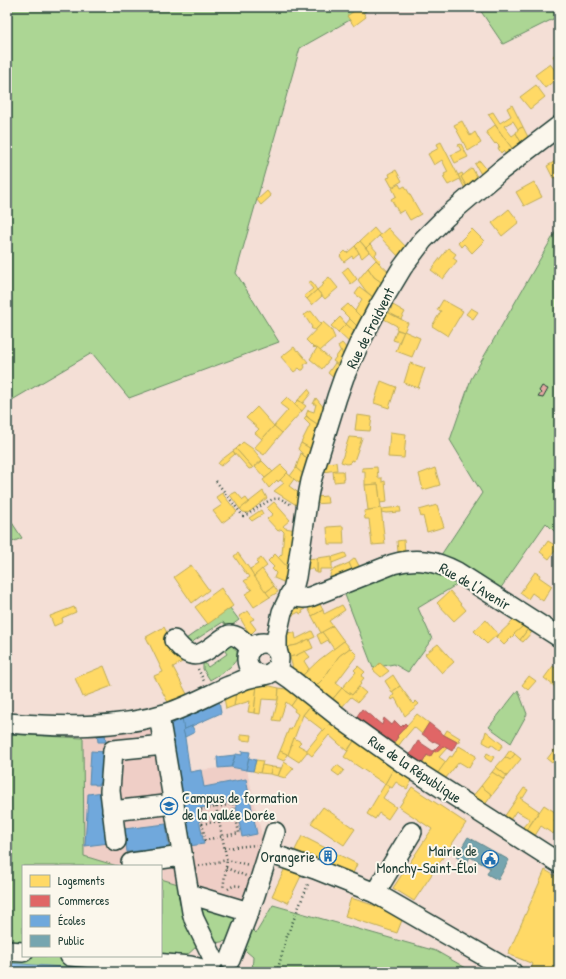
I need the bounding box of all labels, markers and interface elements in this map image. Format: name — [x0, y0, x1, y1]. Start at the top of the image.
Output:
street label: Rue de Froidvent — [341, 283, 400, 372]
street label: Rue de l'Avenir — [435, 557, 515, 615]
street label: Rue de la République — [364, 730, 466, 808]
place label: Campus de formation de la vallée Dorée — [182, 787, 298, 825]
school or university icon: Campus de formation de la vallée Dorée — [159, 796, 179, 816]
place label: Mairie de Monchy-Saint-Éloi — [377, 840, 477, 878]
place label: Orangerie — [260, 846, 315, 867]
building icon: Orangerie — [318, 846, 338, 866]
public building icon: Mairie de Monchy-Saint-Éloi — [480, 849, 500, 869]
legend — [22, 865, 162, 957]
text: Logements — [58, 872, 105, 889]
text: Commerces — [58, 892, 110, 909]
text: Écoles — [58, 912, 86, 929]
text: Public — [58, 932, 84, 949]

